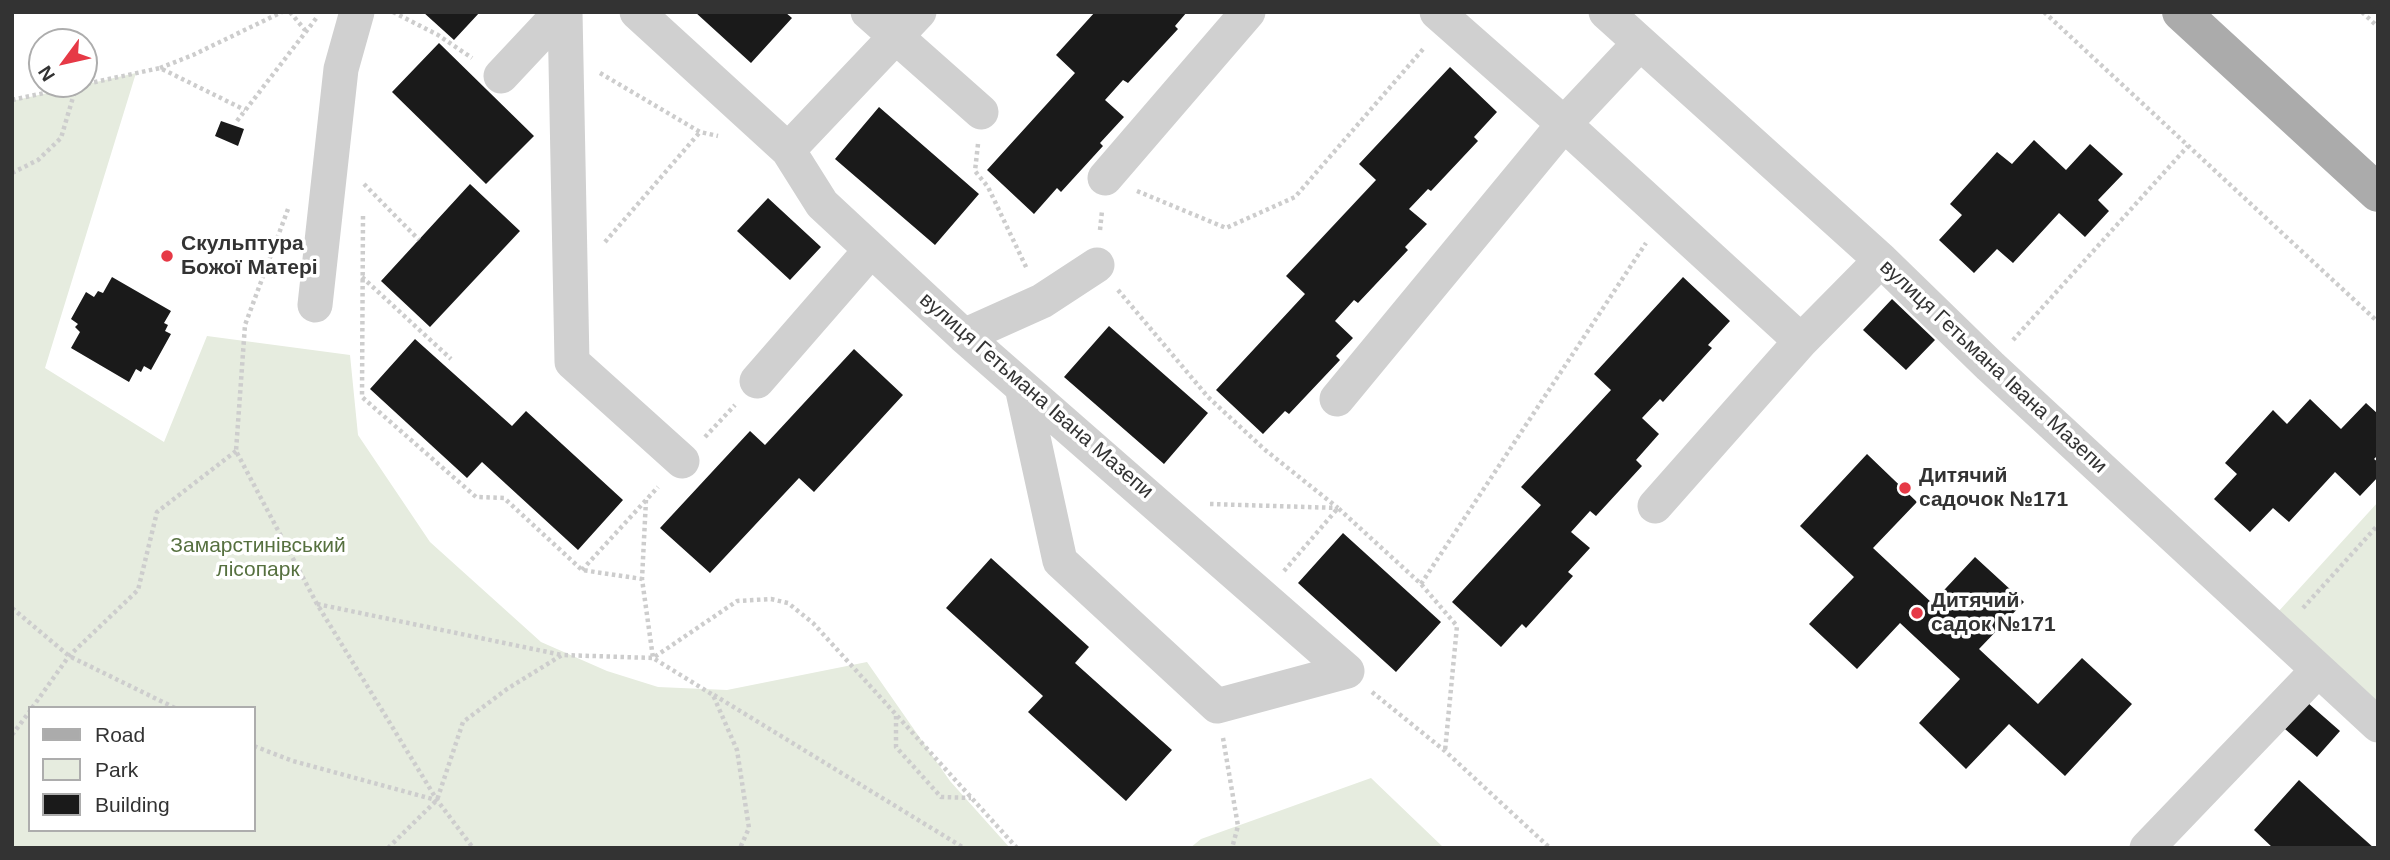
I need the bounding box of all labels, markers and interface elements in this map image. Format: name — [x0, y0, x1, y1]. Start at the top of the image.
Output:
north arrow — [28, 28, 98, 98]
text: N — [34, 62, 59, 85]
place label: Скульптура Божої Матері — [181, 231, 318, 281]
marker: Скульптура Божої Матері — [159, 248, 175, 264]
street label: вулиця Гетьмана Івана Мазепи — [1874, 255, 2112, 479]
street label: вулиця Гетьмана Івана Мазепи — [914, 288, 1158, 504]
place label: Дитячий садочок №171 — [1919, 463, 2068, 513]
marker: Дитячий садочок №171 — [1897, 480, 1913, 496]
park label: Замарстинівський лісопарк — [170, 533, 346, 583]
place label: Дитячий садок №171 — [1931, 588, 2056, 638]
marker: Дитячий садок №171 — [1909, 605, 1925, 621]
legend — [28, 706, 256, 832]
text: Road — [95, 723, 145, 746]
text: Park — [95, 758, 138, 781]
text: Building — [95, 793, 170, 816]

